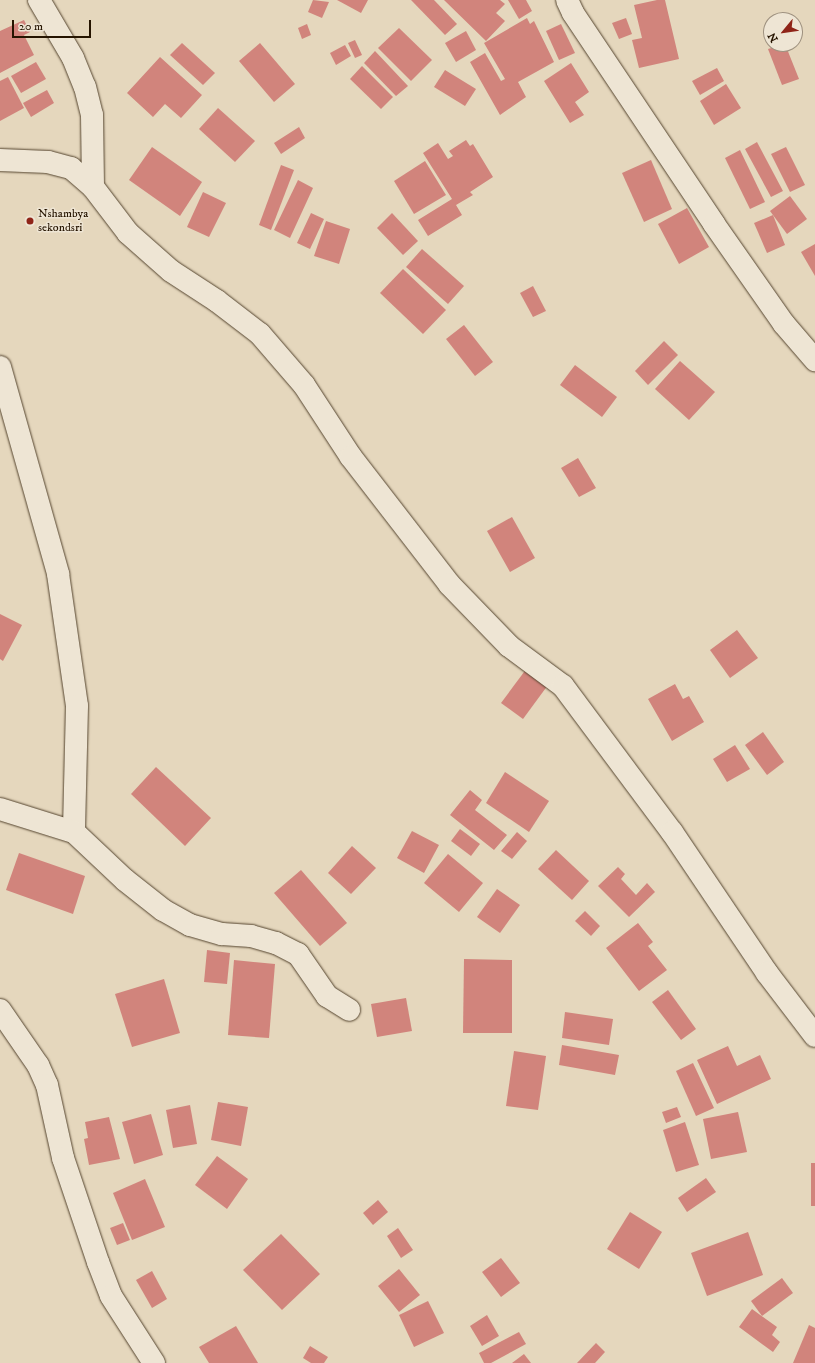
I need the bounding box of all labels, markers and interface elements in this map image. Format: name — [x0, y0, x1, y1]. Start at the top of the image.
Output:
scale bar — [14, 12, 93, 38]
north arrow — [763, 12, 803, 52]
text: 20 m — [19, 19, 43, 34]
text: N — [765, 30, 782, 45]
place label: Nshambya sekondsri — [38, 207, 88, 235]
marker: Nshambya sekondsri — [25, 216, 35, 226]

